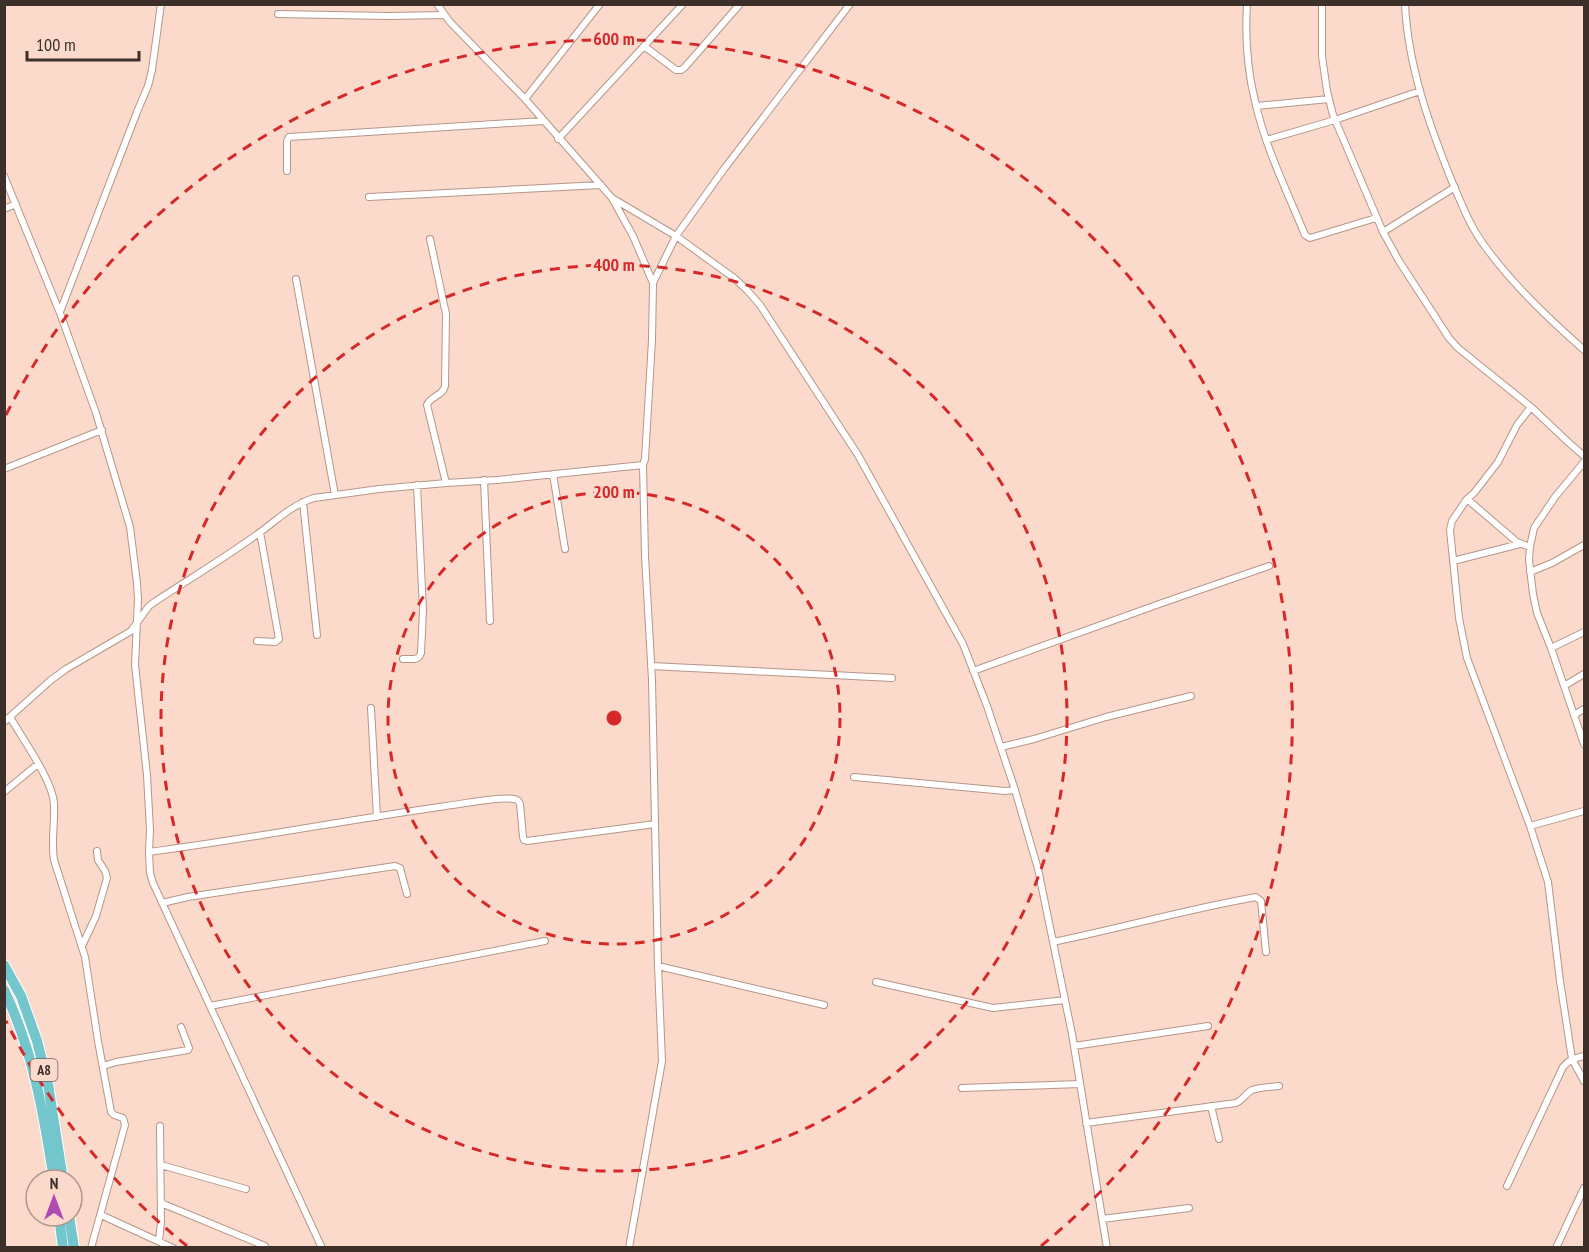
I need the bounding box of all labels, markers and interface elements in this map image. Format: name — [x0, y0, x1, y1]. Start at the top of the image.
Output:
scale bar — [27, 24, 140, 62]
text: 600 m — [593, 27, 635, 50]
text: 100 m — [36, 33, 76, 56]
text: 400 m — [593, 253, 635, 276]
text: 200 m — [593, 480, 635, 503]
centre of rings — [604, 708, 624, 728]
road number: A8 — [30, 1059, 57, 1081]
north arrow — [24, 1168, 84, 1228]
text: N — [50, 1173, 58, 1193]

